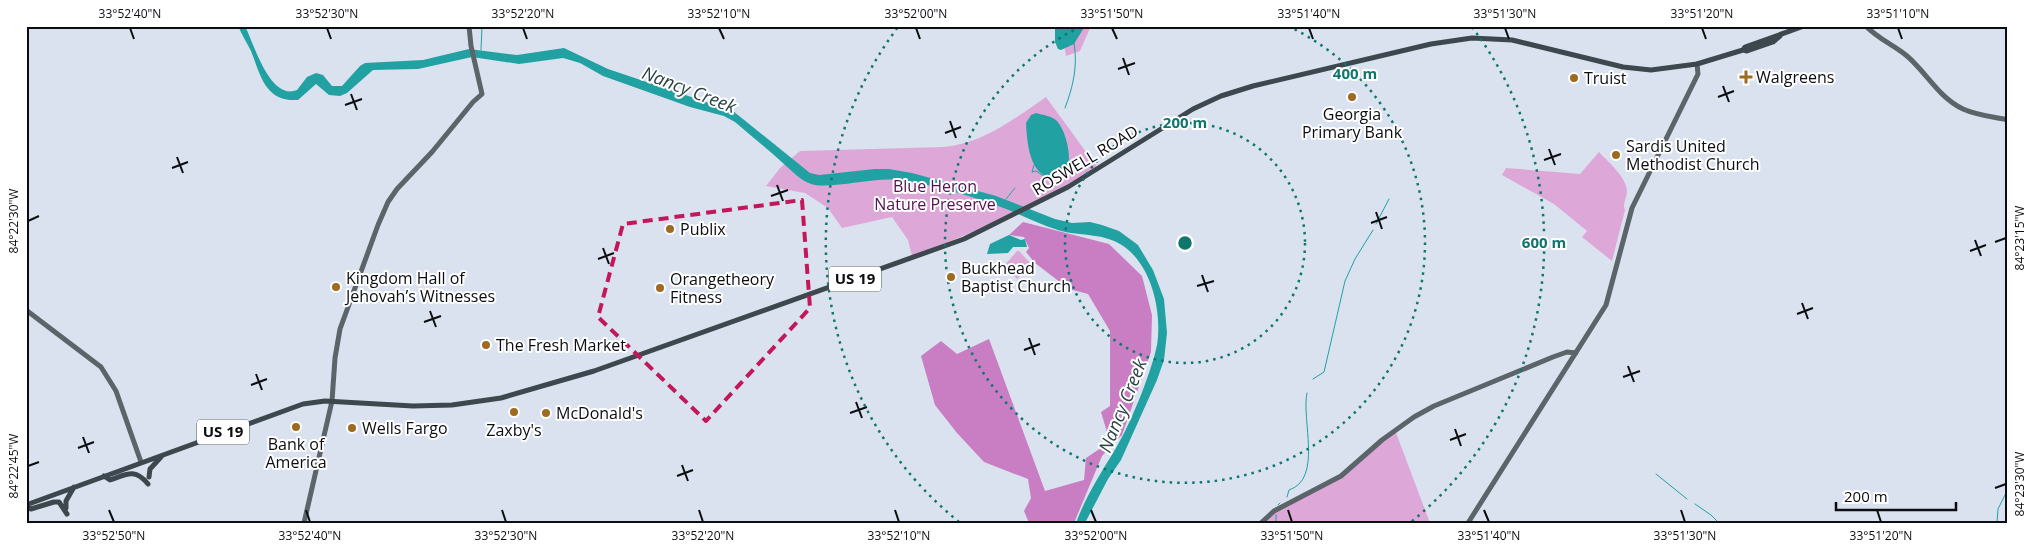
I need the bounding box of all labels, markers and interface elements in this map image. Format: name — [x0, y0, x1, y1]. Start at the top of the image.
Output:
text: 33°52'40"N — [99, 5, 161, 22]
text: 33°52'30"N — [296, 5, 358, 22]
text: 33°52'20"N — [492, 5, 554, 22]
text: 33°52'10"N — [688, 5, 750, 22]
text: 33°52'00"N — [885, 5, 947, 22]
text: 33°51'50"N — [1081, 5, 1143, 22]
text: 33°51'40"N — [1278, 5, 1340, 22]
text: 33°51'30"N — [1474, 5, 1536, 22]
text: 33°51'20"N — [1671, 5, 1733, 22]
text: 33°51'10"N — [1867, 5, 1929, 22]
water label: Nancy Creek — [639, 60, 741, 118]
text: 400 m — [1333, 63, 1377, 83]
place label: Walgreens — [1756, 66, 1834, 88]
place label: Truist — [1584, 67, 1627, 89]
marker: Walgreens — [1740, 71, 1752, 83]
marker: Truist — [1568, 72, 1580, 84]
marker: Georgia Primary Bank — [1346, 91, 1358, 103]
place label: Georgia Primary Bank — [1302, 103, 1403, 143]
text: 200 m — [1163, 112, 1207, 132]
street label: ROSWELL ROAD — [1028, 120, 1142, 200]
place label: Sardis United Methodist Church — [1626, 135, 1760, 175]
marker: Sardis United Methodist Church — [1610, 149, 1622, 161]
park label: Blue Heron Nature Preserve — [874, 175, 996, 215]
text: 84°22'30"W — [5, 189, 22, 253]
text: 84°23'15"W — [2011, 206, 2028, 270]
place label: Publix — [680, 218, 726, 240]
marker: Publix — [664, 223, 676, 235]
text: 600 m — [1522, 232, 1566, 252]
centre of rings — [1176, 234, 1194, 252]
place label: Buckhead Baptist Church — [961, 257, 1071, 297]
road number: US 19 — [829, 266, 881, 292]
place label: Kingdom Hall of Jehovah’s Witnesses — [344, 267, 495, 307]
place label: Orangetheory Fitness — [670, 268, 775, 308]
marker: Buckhead Baptist Church — [945, 271, 957, 283]
marker: Kingdom Hall of Jehovah’s Witnesses — [330, 281, 342, 293]
marker: Orangetheory Fitness — [654, 282, 666, 294]
place label: The Fresh Market — [496, 334, 626, 356]
marker: The Fresh Market — [480, 339, 492, 351]
water label: Nancy Creek — [1092, 354, 1152, 456]
place label: McDonald's — [556, 402, 643, 424]
marker: Zaxby's — [508, 406, 520, 418]
marker: McDonald's — [540, 407, 552, 419]
place label: Wells Fargo — [362, 417, 448, 439]
place label: Zaxby's — [486, 419, 542, 441]
road number: US 19 — [197, 420, 249, 444]
marker: Bank of America — [290, 421, 302, 433]
marker: Wells Fargo — [346, 422, 358, 434]
place label: Bank of America — [265, 433, 327, 473]
text: 84°22'45"W — [5, 434, 22, 498]
text: 84°23'30"W — [2011, 452, 2028, 516]
scale bar — [1836, 479, 1956, 511]
text: 200 m — [1844, 486, 1888, 506]
text: 33°52'50"N — [83, 527, 145, 544]
text: 33°52'40"N — [279, 527, 341, 544]
text: 33°52'30"N — [475, 527, 537, 544]
text: 33°52'20"N — [672, 527, 734, 544]
text: 33°52'10"N — [868, 527, 930, 544]
text: 33°52'00"N — [1065, 527, 1127, 544]
text: 33°51'50"N — [1261, 527, 1323, 544]
text: 33°51'40"N — [1458, 527, 1520, 544]
text: 33°51'30"N — [1654, 527, 1716, 544]
text: 33°51'20"N — [1850, 527, 1912, 544]

